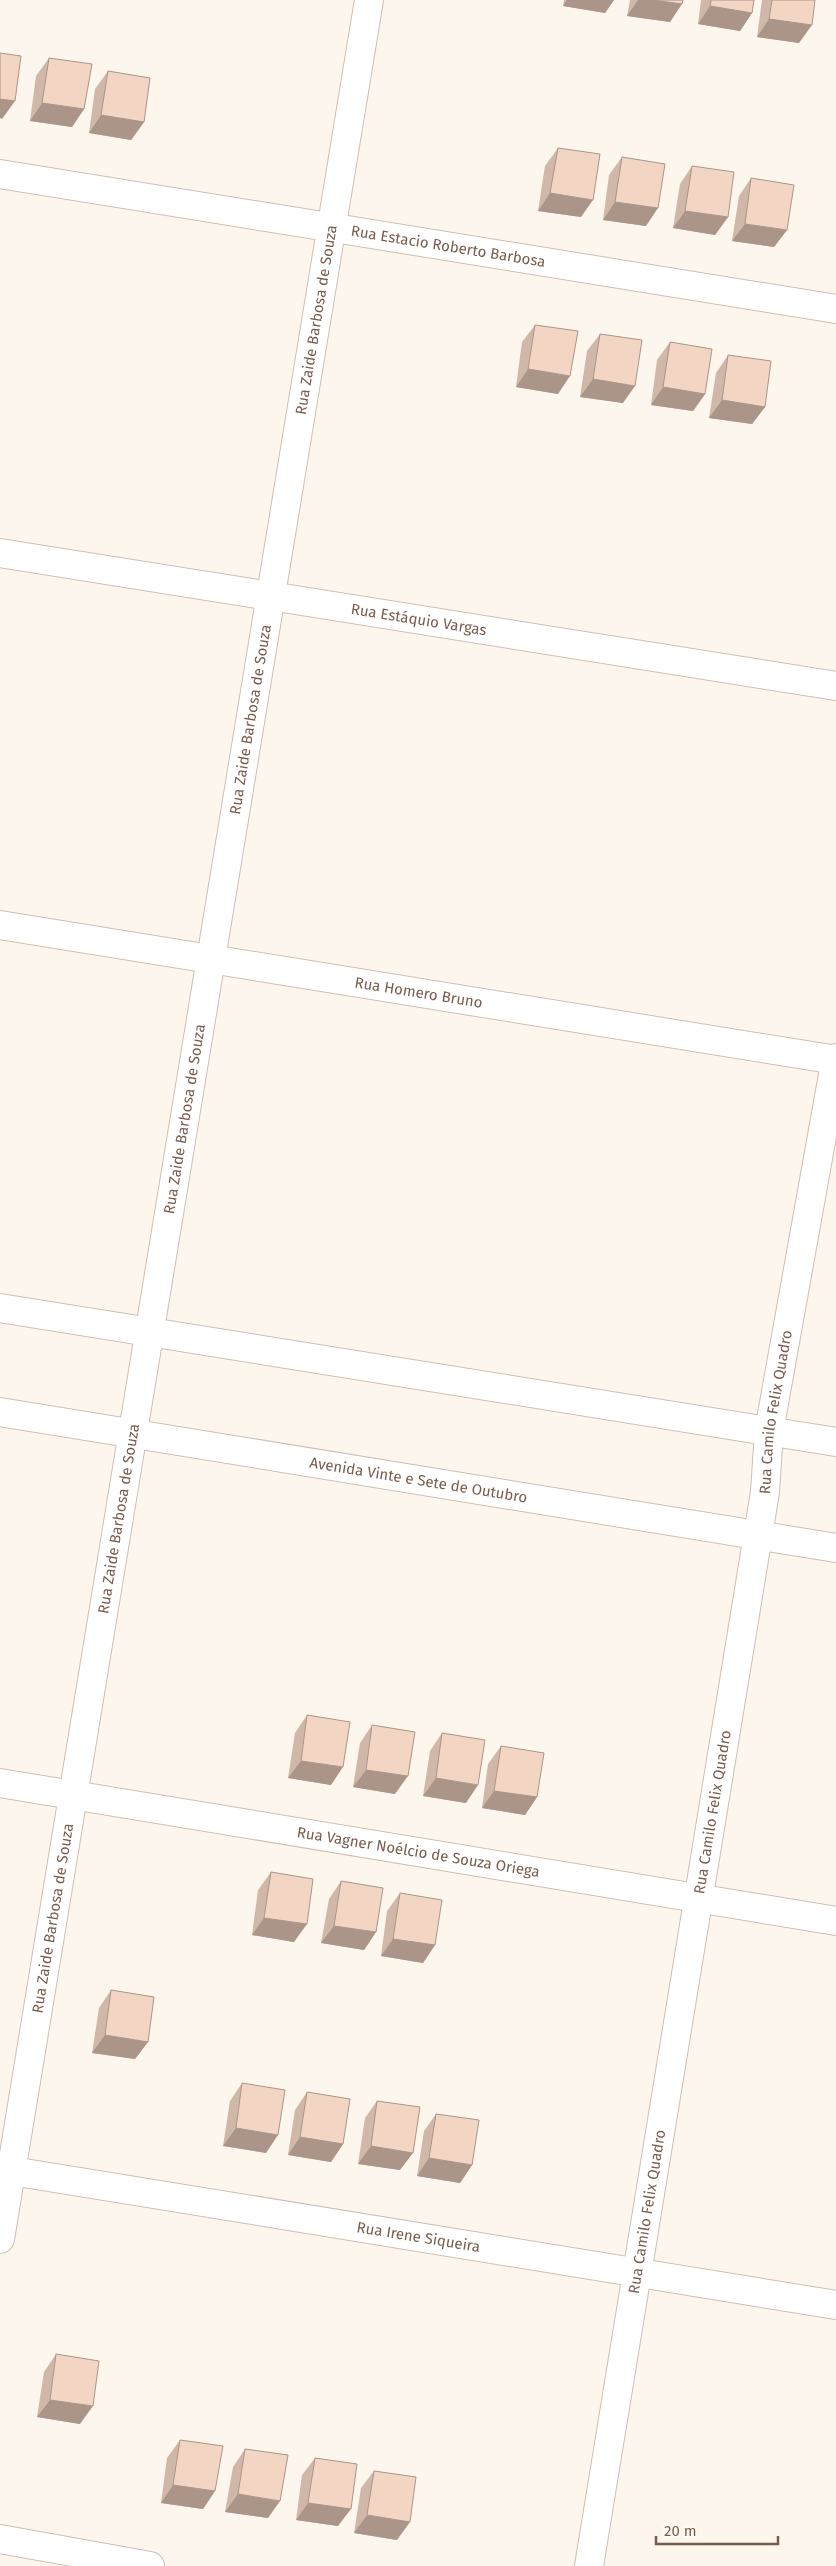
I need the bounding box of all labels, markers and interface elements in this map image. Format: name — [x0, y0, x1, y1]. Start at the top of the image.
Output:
street label: Rua Estacio Roberto Barbosa — [350, 222, 547, 271]
street label: Rua Zaide Barbosa de Souza — [292, 224, 341, 416]
street label: Rua Estáquio Vargas — [350, 600, 488, 639]
street label: Rua Zaide Barbosa de Souza — [226, 623, 275, 816]
street label: Rua Homero Bruno — [353, 973, 484, 1012]
street label: Rua Zaide Barbosa de Souza — [160, 1023, 209, 1215]
street label: Rua Camilo Felix Quadro — [756, 1329, 796, 1495]
street label: Rua Zaide Barbosa de Souza — [94, 1422, 143, 1615]
street label: Avenida Vinte e Sete de Outubro — [308, 1454, 529, 1507]
street label: Rua Camilo Felix Quadro — [690, 1729, 735, 1895]
street label: Rua Zaide Barbosa de Souza — [28, 1822, 77, 2015]
street label: Rua Vagner Noélcio de Souza Oriega — [296, 1823, 541, 1881]
street label: Rua Camilo Felix Quadro — [625, 2128, 669, 2295]
street label: Rua Irene Siqueira — [355, 2218, 482, 2256]
scale bar — [656, 2514, 778, 2546]
text: 20 m — [664, 2522, 697, 2540]

